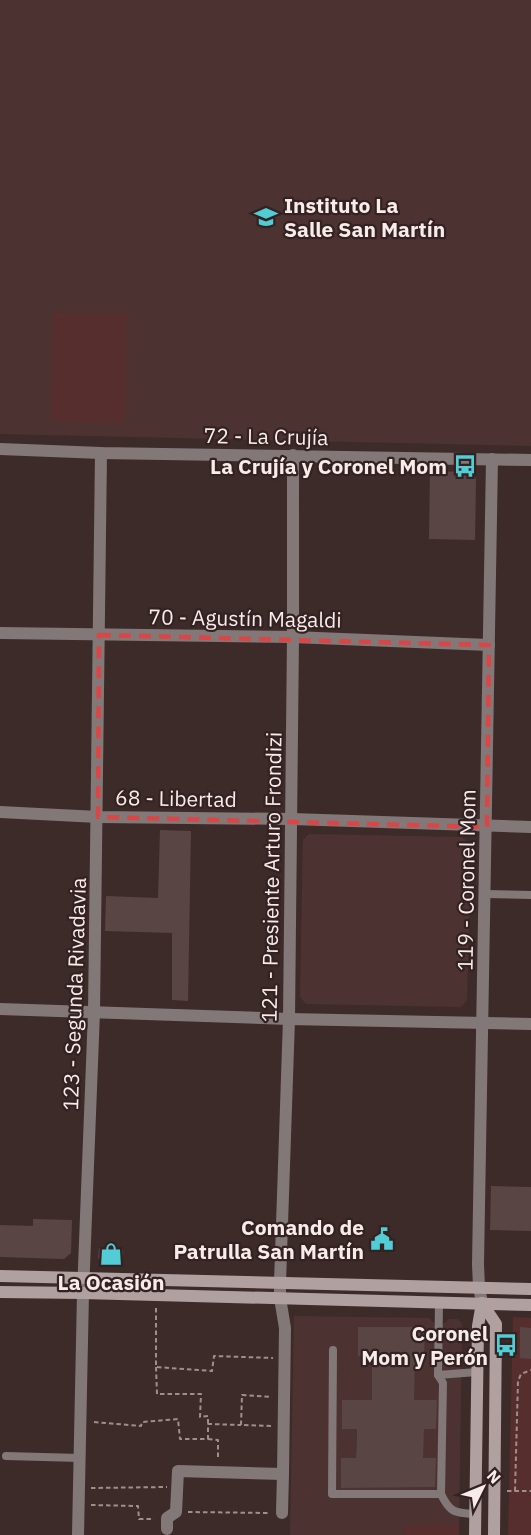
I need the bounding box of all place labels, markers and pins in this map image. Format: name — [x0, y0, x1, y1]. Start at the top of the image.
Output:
place label: Instituto La Salle San Martín — [284, 191, 445, 243]
school or university icon: Instituto La Salle San Martín — [253, 204, 279, 230]
place label: La Crujía y Coronel Mom — [210, 452, 447, 480]
bus stop icon: La Crujía y Coronel Mom — [452, 453, 478, 479]
place label: Comando de Patrulla San Martín — [173, 1213, 364, 1265]
public building icon: Comando de Patrulla San Martín — [369, 1226, 395, 1252]
shop icon: La Ocasión — [98, 1241, 124, 1267]
place label: La Ocasión — [58, 1268, 164, 1296]
place label: Coronel Mom y Perón — [361, 1319, 488, 1371]
bus stop icon: Coronel Mom y Perón — [493, 1332, 519, 1358]

